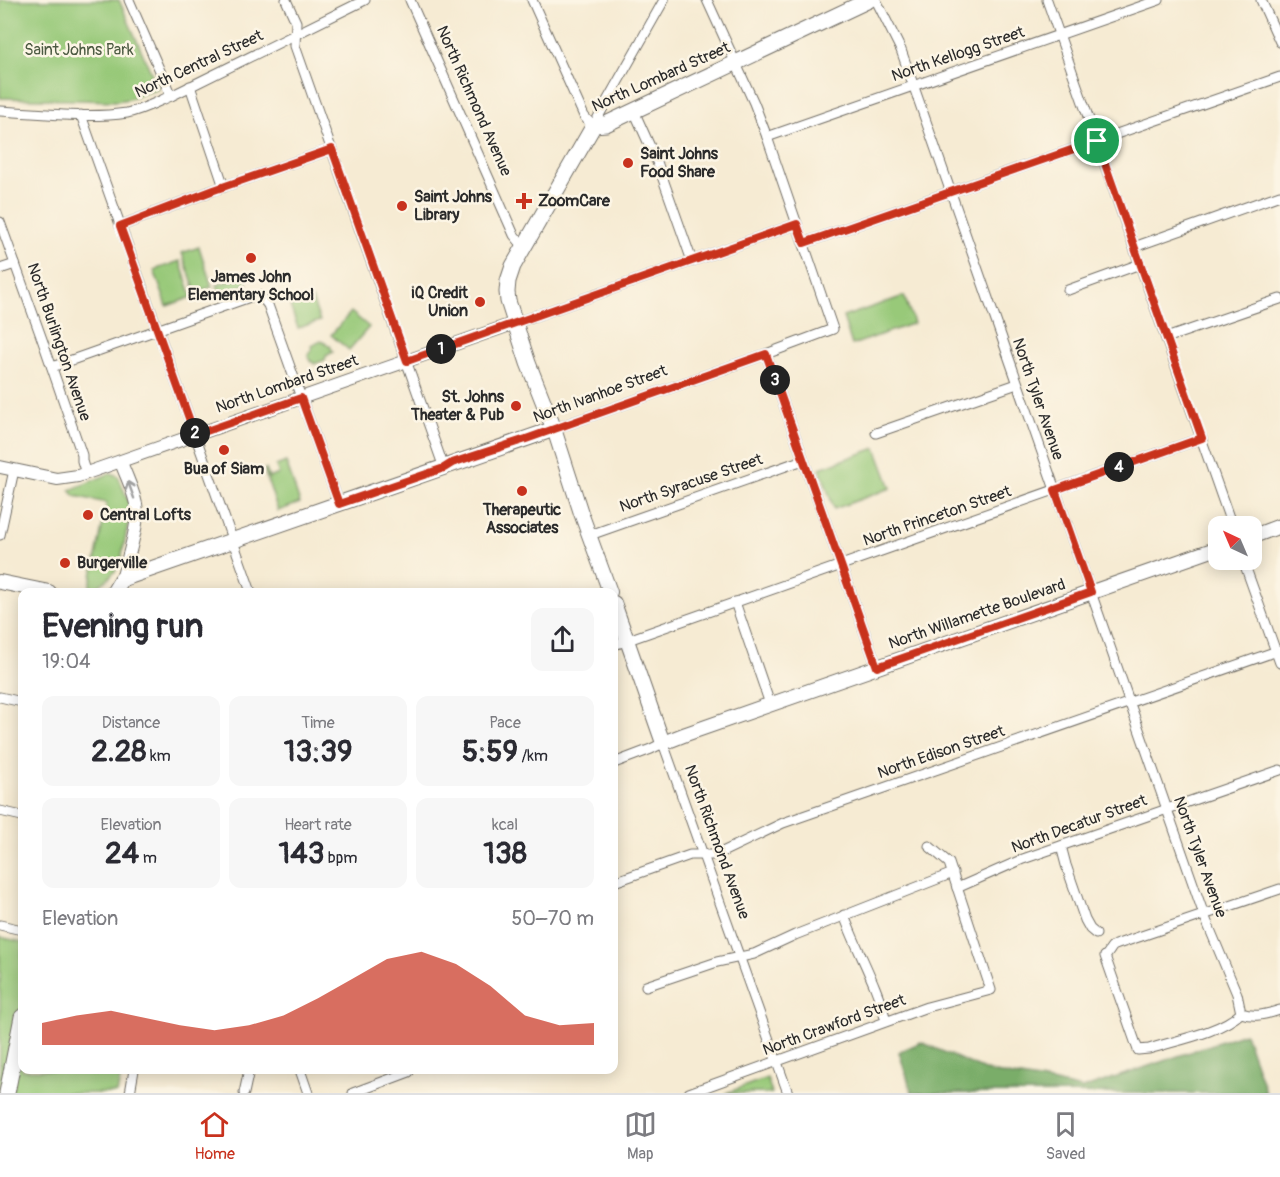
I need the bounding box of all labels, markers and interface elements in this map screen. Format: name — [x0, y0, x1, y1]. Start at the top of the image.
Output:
street label: North Kellogg Street — [889, 22, 1028, 86]
street label: North Richmond Avenue — [432, 23, 516, 179]
street label: North Central Street — [132, 25, 267, 102]
street label: North Lombard Street — [589, 37, 734, 116]
park label: Saint Johns Park — [24, 40, 134, 60]
pin — [1071, 115, 1122, 166]
icon: arrive — [1080, 124, 1113, 157]
place label: Saint Johns Food Share — [640, 144, 719, 182]
marker: Saint Johns Food Share — [621, 156, 635, 170]
place label: Saint Johns Library — [414, 187, 493, 225]
place label: ZoomCare — [538, 191, 611, 211]
marker: ZoomCare — [515, 192, 533, 210]
marker: Saint Johns Library — [395, 199, 409, 213]
marker: James John Elementary School — [244, 251, 258, 265]
street label: North Burlington Avenue — [23, 260, 95, 424]
place label: James John Elementary School — [188, 267, 314, 305]
place label: iQ Credit Union — [412, 283, 469, 321]
marker: iQ Credit Union — [473, 295, 487, 309]
pin: 1 — [426, 334, 456, 364]
street label: North Tyler Avenue — [1008, 335, 1068, 463]
text: 1 — [438, 339, 444, 359]
street label: North Lombard Street — [213, 350, 361, 418]
street label: North Ivanhoe Street — [530, 360, 670, 428]
pin: 3 — [760, 365, 790, 395]
text: 3 — [771, 370, 779, 390]
place label: St. Johns Theater & Pub — [410, 387, 505, 425]
marker: St. Johns Theater & Pub — [509, 399, 523, 413]
pin: 2 — [180, 418, 210, 448]
text: 2 — [191, 423, 199, 443]
marker: Bua of Siam — [217, 443, 231, 457]
street label: North Syracuse Street — [617, 449, 766, 517]
pin: 4 — [1104, 452, 1134, 482]
text: 4 — [1114, 457, 1124, 477]
place label: Bua of Siam — [184, 459, 264, 479]
one-way arrow — [125, 481, 136, 500]
street label: North Princeton Street — [860, 481, 1014, 551]
marker: Therapeutic Associates — [515, 484, 529, 498]
place label: Therapeutic Associates — [482, 500, 561, 538]
place label: Central Lofts — [100, 505, 192, 525]
marker: Central Lofts — [81, 508, 95, 522]
north arrow — [1208, 516, 1262, 570]
map controls — [1208, 516, 1262, 570]
place label: Burgerville — [77, 553, 148, 573]
marker: Burgerville — [58, 556, 72, 570]
street label: North Willamette Boulevard — [886, 574, 1068, 654]
text: Evening run — [42, 606, 203, 647]
button: share — [531, 608, 594, 671]
text: 19:04 — [42, 649, 91, 674]
text: Distance — [102, 713, 160, 733]
text: Time — [301, 713, 335, 733]
text: Pace — [489, 713, 521, 733]
street label: North Edison Street — [875, 721, 1008, 783]
text: 2.28 — [91, 733, 146, 770]
text: 13:39 — [284, 733, 352, 770]
text: 5:59 — [462, 733, 518, 770]
text: km — [146, 746, 171, 766]
text: /km — [518, 746, 548, 766]
street label: North Richmond Avenue — [680, 762, 754, 922]
street label: North Decatur Street — [1009, 790, 1150, 858]
street label: North Tyler Avenue — [1169, 794, 1231, 921]
text: Elevation — [101, 815, 161, 835]
text: Heart rate — [284, 815, 352, 835]
text: kcal — [492, 815, 518, 835]
text: 24 — [105, 835, 139, 872]
text: 143 — [279, 835, 324, 872]
text: 138 — [483, 835, 527, 872]
text: m — [139, 848, 157, 868]
text: bpm — [324, 848, 357, 868]
text: Elevation — [42, 906, 118, 931]
text: 50–70 m — [511, 906, 594, 931]
street label: North Crawford Street — [760, 990, 909, 1060]
tab: Home — [194, 1108, 235, 1164]
tab: Map — [624, 1108, 657, 1164]
tab: Saved — [1046, 1108, 1086, 1164]

